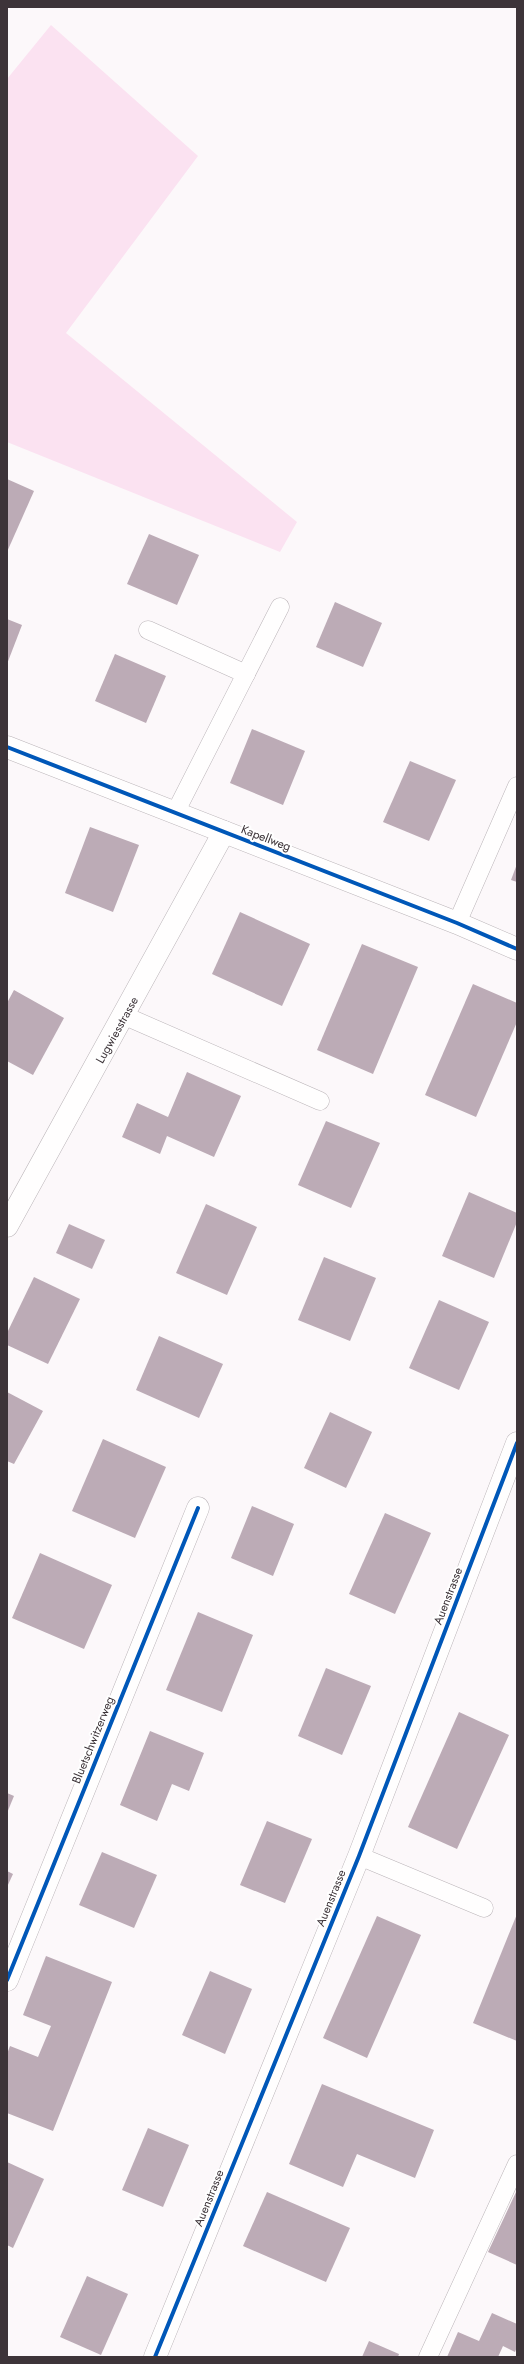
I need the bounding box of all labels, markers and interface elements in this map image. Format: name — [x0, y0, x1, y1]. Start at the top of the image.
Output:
street label: Kapellweg — [238, 820, 294, 856]
street label: Lugwiesstrasse — [91, 993, 143, 1067]
street label: Auenstrasse — [429, 1565, 467, 1627]
street label: Bluetschwitzerweg — [67, 1694, 119, 1786]
street label: Auenstrasse — [311, 1867, 351, 1929]
street label: Auenstrasse — [189, 2167, 229, 2229]

